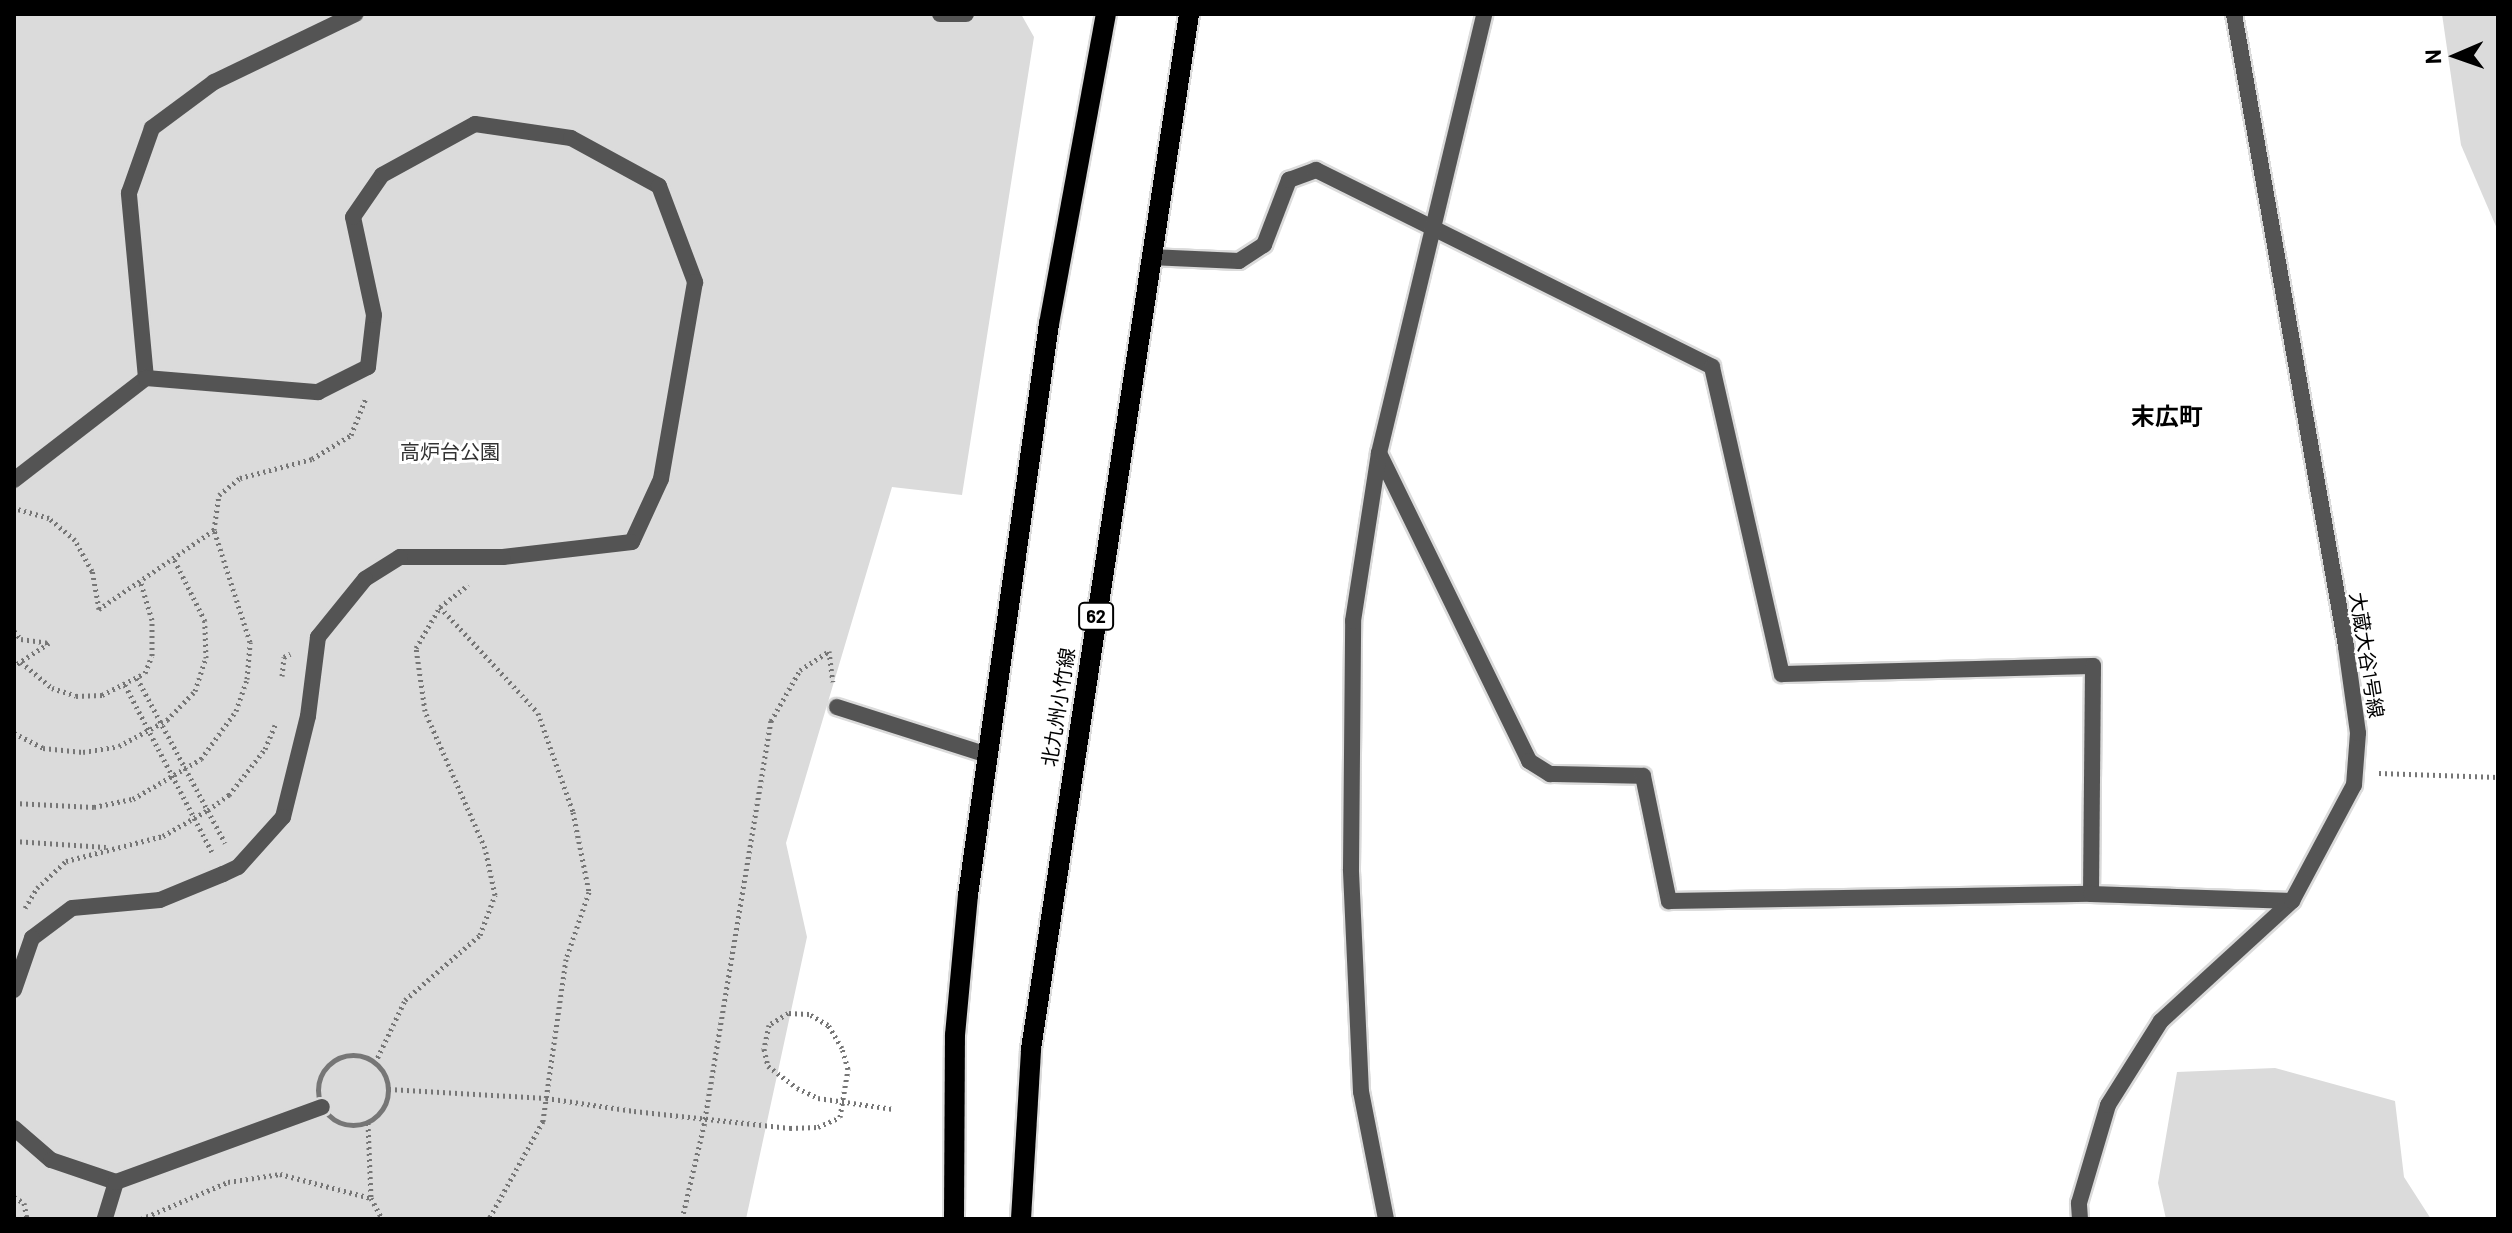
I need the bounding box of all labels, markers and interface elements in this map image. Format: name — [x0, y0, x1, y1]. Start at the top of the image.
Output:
north arrow — [2416, 16, 2496, 96]
text: N — [2419, 49, 2445, 65]
district label: 末広町 — [2131, 402, 2203, 430]
park label: 高炉台公園 — [400, 439, 500, 463]
street label: 大蔵大谷1号線 — [2345, 590, 2389, 720]
road number: 62 — [1078, 602, 1114, 630]
street label: 北九州小竹線 — [1037, 646, 1079, 768]

